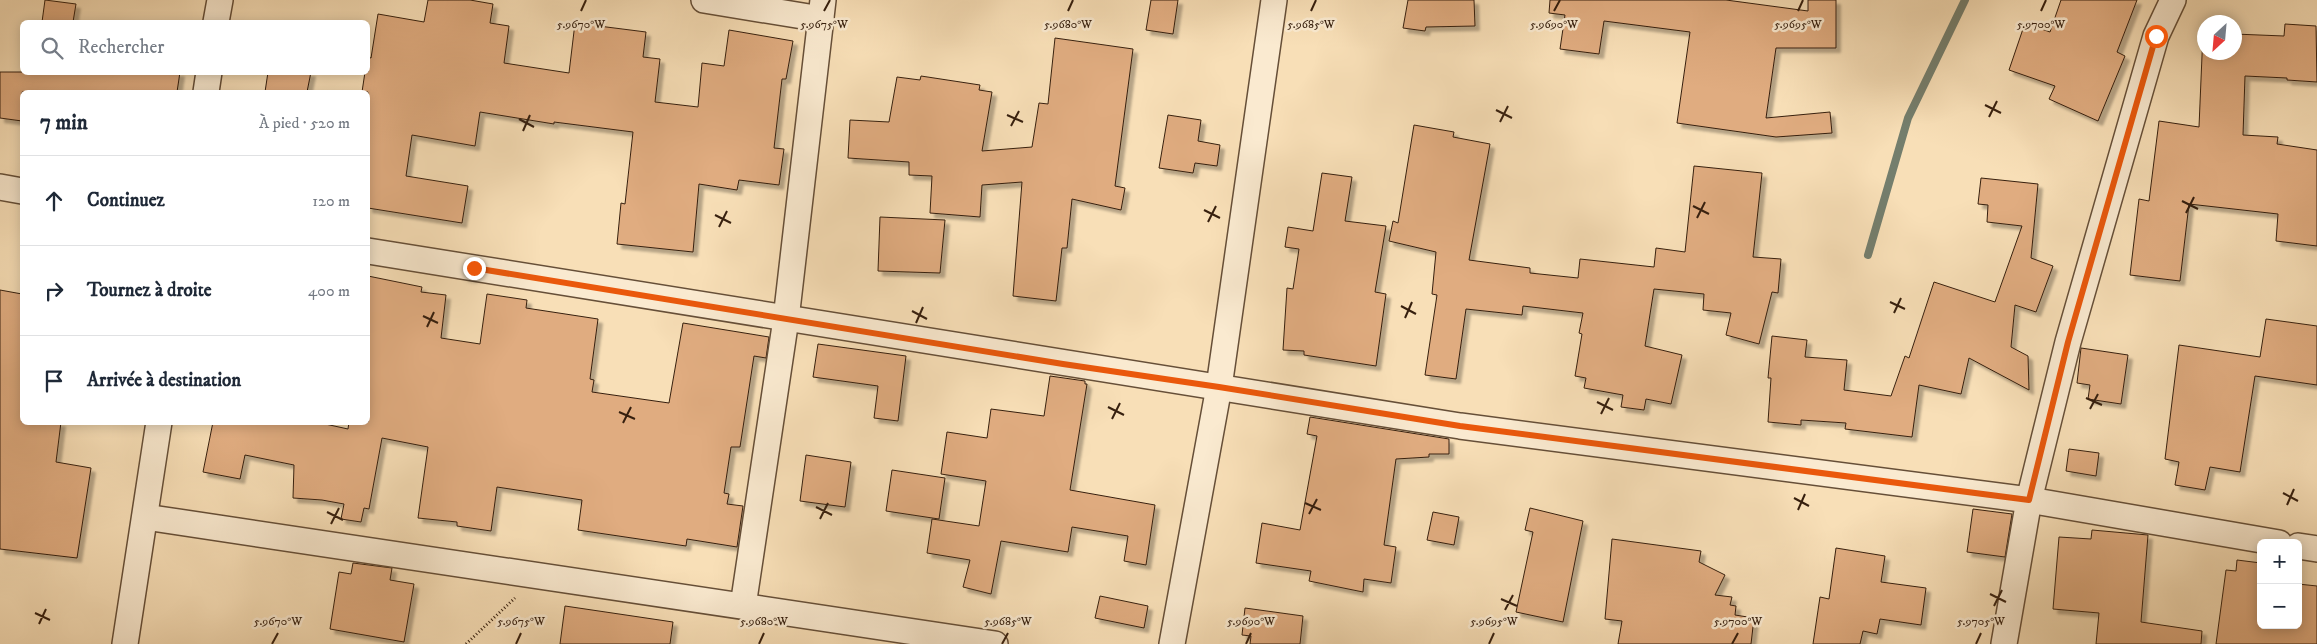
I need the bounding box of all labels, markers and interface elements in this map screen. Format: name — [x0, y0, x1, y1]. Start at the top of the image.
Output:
north arrow — [2197, 15, 2242, 60]
text: 5.9670°W — [557, 17, 606, 32]
text: 5.9675°W — [800, 17, 849, 32]
text: 5.9680°W — [1044, 17, 1093, 32]
text: 5.9685°W — [1287, 17, 1336, 32]
text: 5.9690°W — [1530, 17, 1579, 32]
text: 5.9695°W — [1774, 17, 1823, 32]
text: 5.9700°W — [2017, 17, 2066, 32]
search box — [20, 20, 370, 75]
route start — [2145, 25, 2168, 48]
icon: search — [38, 34, 66, 62]
text: Rechercher — [78, 36, 164, 59]
text: 7 min — [40, 110, 88, 136]
text: À pied · 520 m — [259, 113, 350, 133]
icon: ahead — [40, 187, 68, 215]
text: Continuez — [87, 189, 165, 212]
text: 120 m — [312, 191, 350, 211]
route end — [463, 257, 486, 280]
icon: right — [40, 277, 68, 305]
text: Tournez à droite — [87, 279, 212, 302]
text: 400 m — [308, 281, 350, 301]
icon: arrive — [40, 367, 68, 395]
text: Arrivée à destination — [87, 369, 241, 392]
map controls — [2257, 539, 2302, 629]
button: + — [2257, 539, 2302, 584]
button: − — [2257, 584, 2302, 629]
text: 5.9670°W — [254, 614, 303, 629]
text: 5.9675°W — [497, 614, 546, 629]
text: 5.9680°W — [740, 614, 789, 629]
text: 5.9685°W — [984, 614, 1033, 629]
text: 5.9690°W — [1227, 614, 1276, 629]
text: 5.9695°W — [1470, 614, 1519, 629]
text: 5.9700°W — [1714, 614, 1763, 629]
text: 5.9705°W — [1957, 614, 2006, 629]

